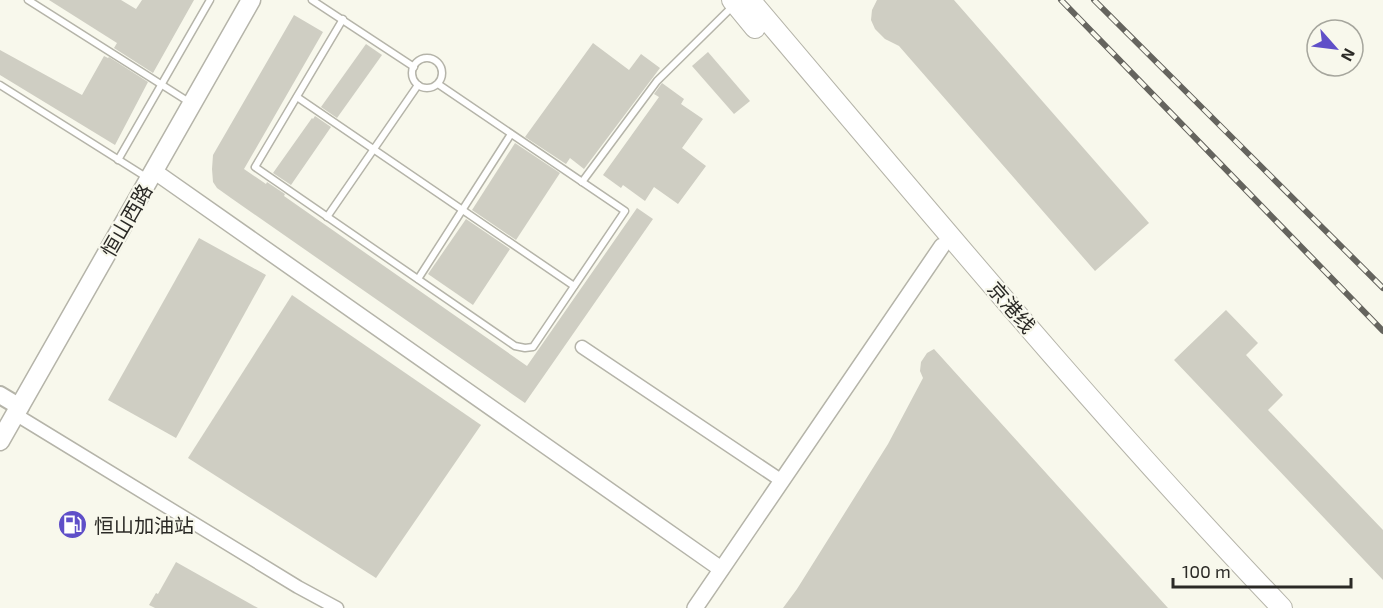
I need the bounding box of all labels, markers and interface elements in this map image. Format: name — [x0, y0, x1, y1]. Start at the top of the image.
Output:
north arrow — [1305, 18, 1365, 78]
text: N — [1338, 46, 1360, 65]
street label: 恒山西路 — [96, 179, 156, 261]
street label: 京港线 — [983, 276, 1041, 338]
fuel station icon: 恒山加油站 — [57, 509, 89, 541]
place label: 恒山加油站 — [94, 513, 194, 537]
scale bar — [1173, 551, 1352, 589]
text: 100 m — [1182, 560, 1231, 582]

